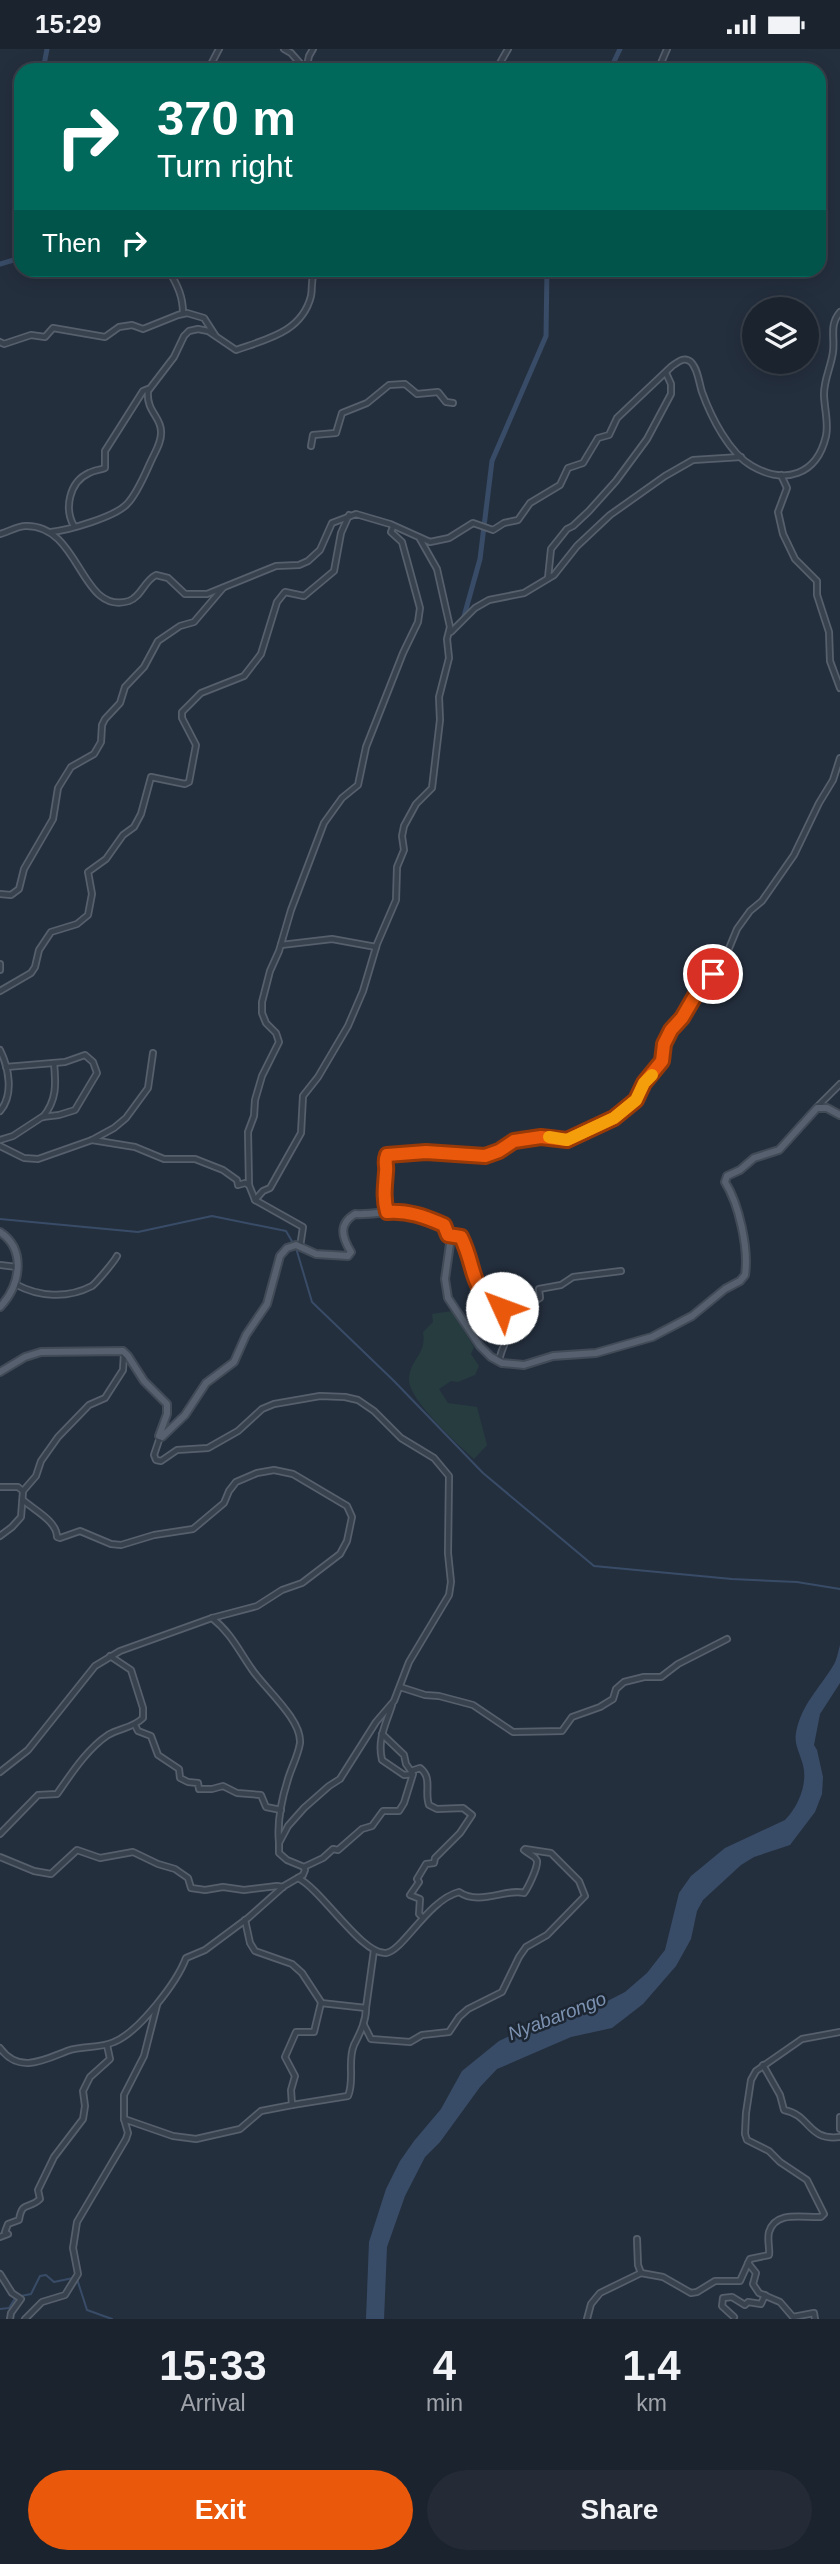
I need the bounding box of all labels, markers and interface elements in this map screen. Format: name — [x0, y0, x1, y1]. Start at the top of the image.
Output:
text: 15:29 — [35, 9, 102, 39]
icon: right — [42, 91, 133, 182]
text: 370 m — [157, 91, 296, 145]
text: Turn right — [157, 148, 293, 184]
icon: right — [115, 224, 153, 262]
text: Then — [42, 228, 101, 258]
map controls — [742, 297, 819, 374]
button: layers — [742, 297, 819, 374]
pin — [683, 944, 743, 1004]
icon: arrive — [694, 955, 732, 993]
position arrow — [465, 1271, 539, 1345]
water label: Nyabarongo — [505, 1988, 609, 2044]
text: 15:33 — [159, 2342, 267, 2389]
text: 4 — [433, 2342, 456, 2389]
text: 1.4 — [622, 2342, 681, 2389]
text: Arrival — [180, 2390, 246, 2416]
text: min — [426, 2390, 463, 2416]
text: km — [636, 2390, 667, 2416]
button: Exit — [28, 2470, 413, 2550]
button: Share — [427, 2470, 812, 2550]

